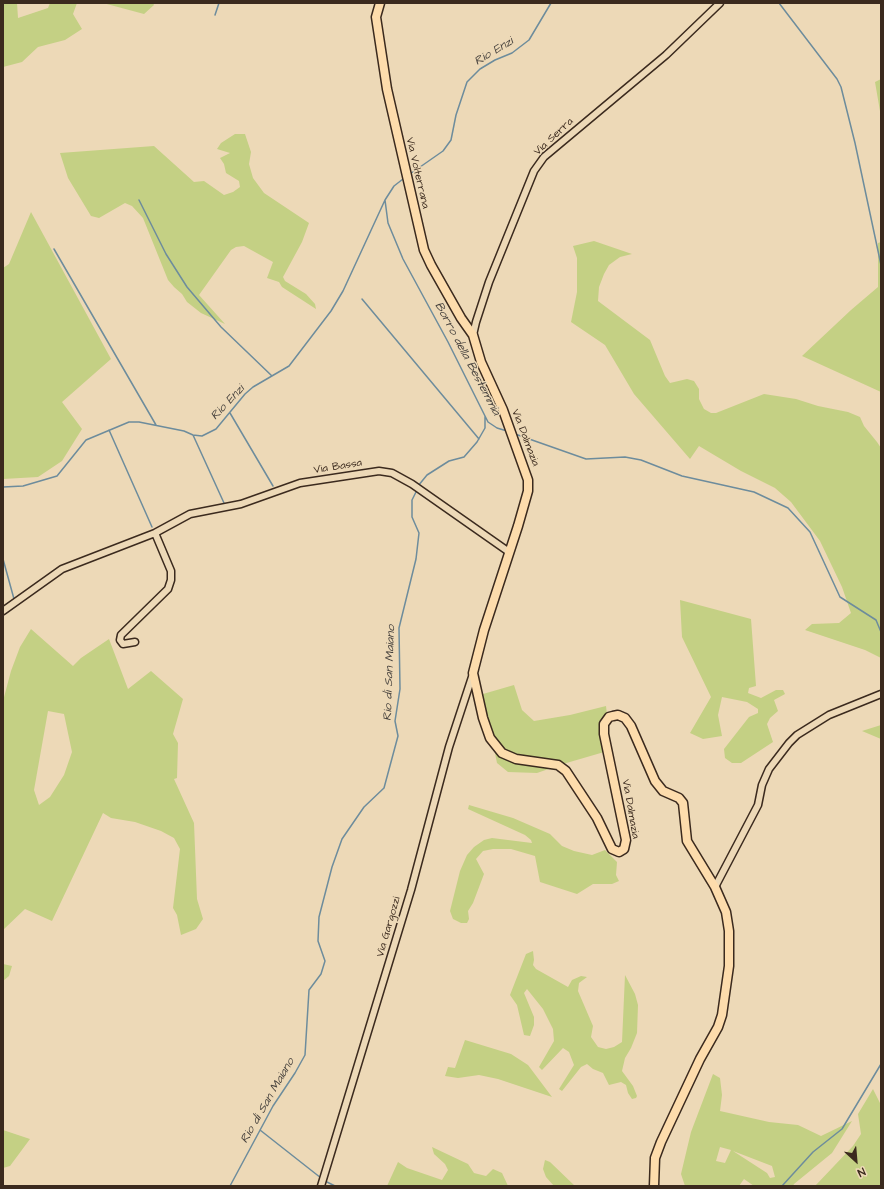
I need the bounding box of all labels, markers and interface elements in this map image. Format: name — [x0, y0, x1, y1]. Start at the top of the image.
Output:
water label: Rio Enzi — [472, 35, 516, 69]
street label: Via Serra — [531, 115, 577, 159]
street label: Via Volterrana — [402, 136, 432, 210]
water label: Borro della Bestemmia — [431, 300, 503, 418]
water label: Rio Enzi — [208, 382, 248, 424]
street label: Via Dalmazia — [508, 408, 542, 468]
street label: Via Bassa — [313, 457, 363, 477]
water label: Rio di San Maiano — [381, 625, 399, 721]
street label: Via Dalmazia — [618, 778, 642, 840]
street label: Via Gargozzi — [374, 895, 404, 959]
water label: Rio di San Maiano — [238, 1056, 298, 1146]
north arrow — [836, 1141, 876, 1181]
text: N — [855, 1164, 868, 1180]

